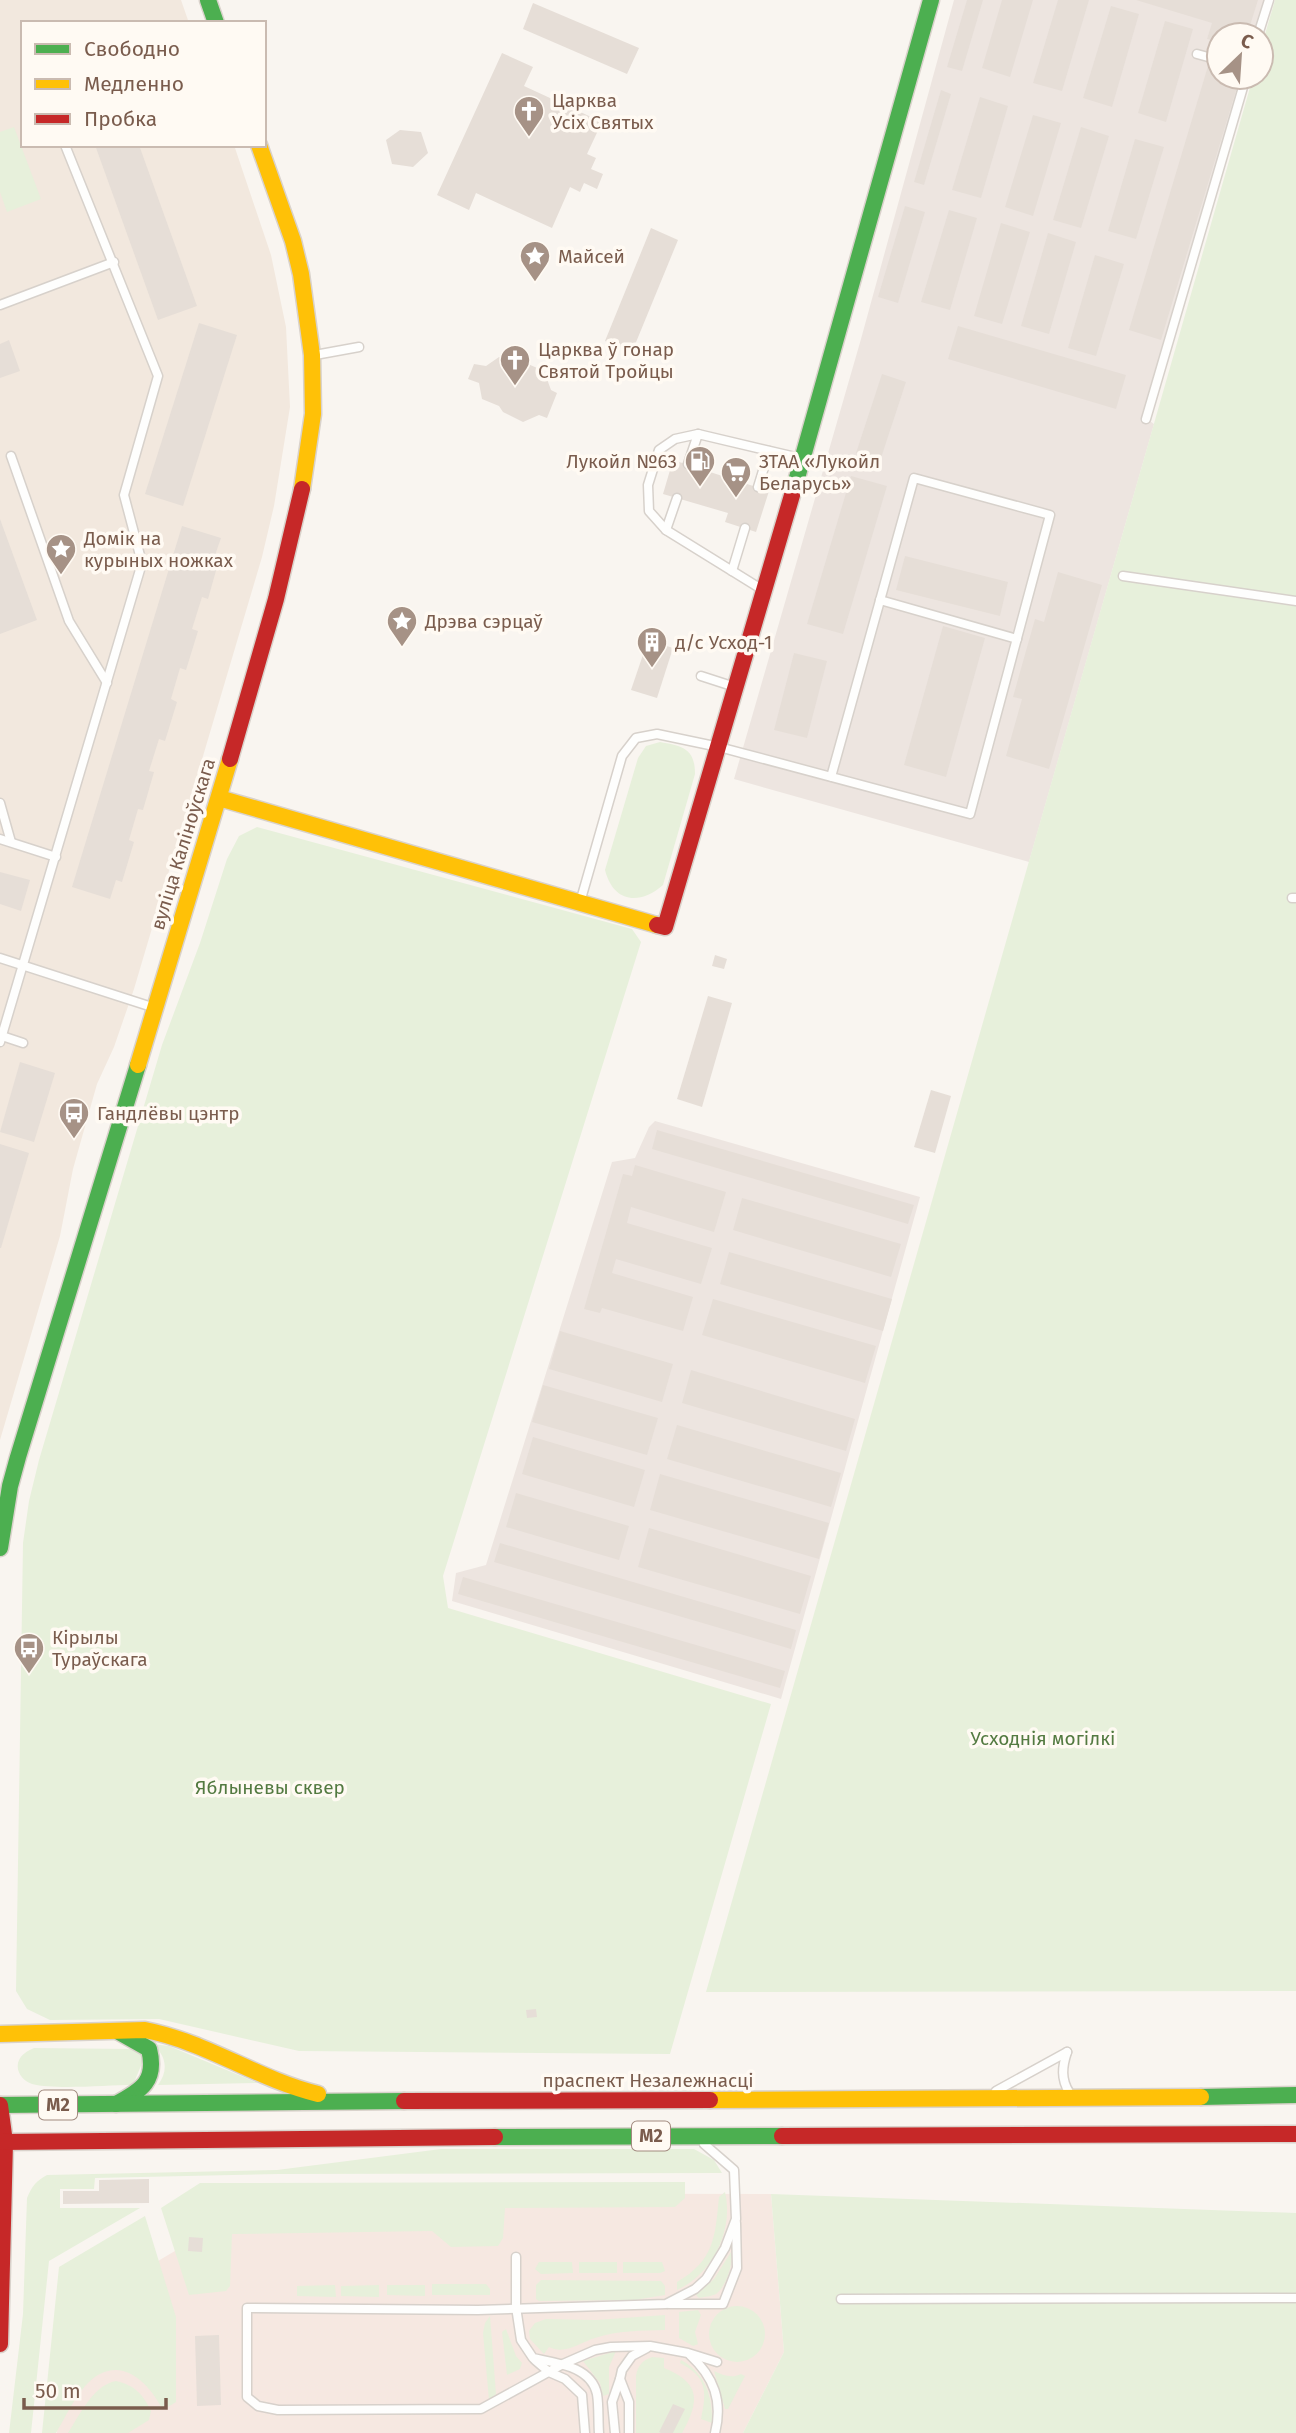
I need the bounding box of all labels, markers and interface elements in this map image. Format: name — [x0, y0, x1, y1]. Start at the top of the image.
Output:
legend — [21, 21, 266, 147]
north arrow — [1205, 21, 1275, 91]
text: С — [1237, 28, 1257, 54]
text: Свободно — [84, 36, 180, 62]
text: Медленно — [84, 71, 184, 97]
place label: Царква Усіх Святых — [552, 89, 654, 134]
church icon: Царква Усіх Святых — [512, 94, 546, 138]
text: Пробка — [84, 106, 157, 132]
place icon: Майсей — [518, 239, 552, 283]
place label: Майсей — [558, 245, 625, 268]
place label: Царква ў гонар Святой Тройцы — [538, 338, 674, 383]
church icon: Царква ў гонар Святой Тройцы — [498, 343, 532, 387]
fuel station icon: Лукойл №63 — [683, 444, 717, 488]
place label: Лукойл №63 — [566, 450, 677, 473]
place label: ЗТАА «Лукойл Беларусь» — [759, 450, 880, 495]
supermarket icon: ЗТАА «Лукойл Беларусь» — [719, 455, 753, 499]
place label: Домік на курыных ножках — [83, 527, 234, 572]
place icon: Домік на курыных ножках — [44, 532, 78, 576]
place icon: Дрэва сэрцаў — [385, 604, 419, 648]
place label: Дрэва сэрцаў — [424, 610, 543, 633]
building icon: д/с Усход-1 — [635, 625, 669, 669]
place label: д/с Усход-1 — [675, 631, 772, 654]
street label: вуліца Каліноўскага — [146, 755, 220, 933]
bus stop icon: Гандлёвы цэнтр — [57, 1096, 91, 1140]
place label: Гандлёвы цэнтр — [97, 1102, 239, 1125]
place label: Кірылы Тураўскага — [52, 1626, 148, 1671]
bus stop icon: Кірылы Тураўскага — [12, 1631, 46, 1675]
park label: Усходнія могілкі — [971, 1727, 1115, 1750]
park label: Яблыневы сквер — [195, 1776, 345, 1799]
street label: праспект Незалежнасці — [542, 2069, 754, 2092]
road number: М2 — [39, 2090, 77, 2120]
road number: М2 — [632, 2122, 670, 2150]
scale bar — [24, 2366, 166, 2410]
text: 50 m — [35, 2378, 81, 2404]

